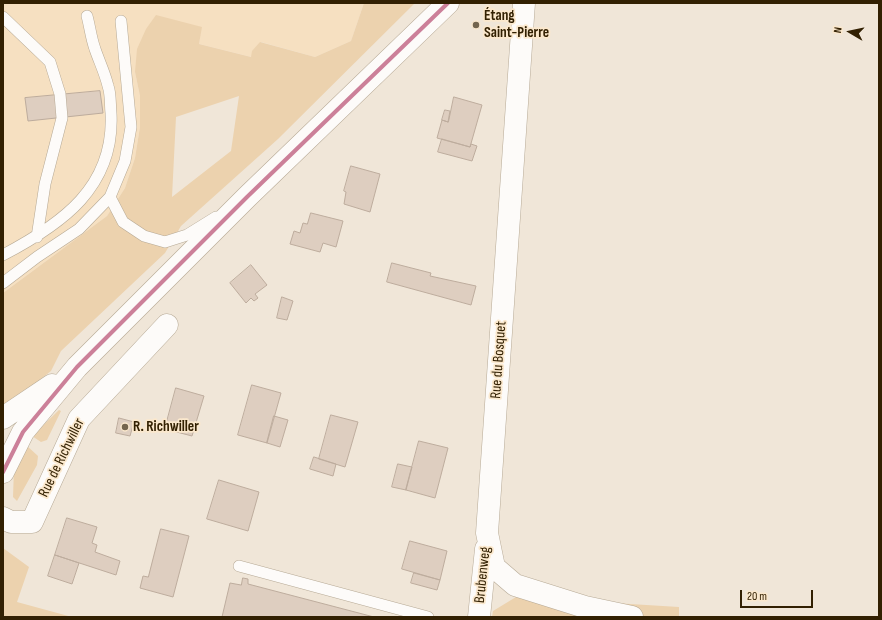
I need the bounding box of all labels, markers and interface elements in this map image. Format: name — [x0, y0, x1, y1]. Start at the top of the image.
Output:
place label: Étang Saint-Pierre — [484, 7, 549, 42]
north arrow — [830, 12, 870, 52]
marker: Étang Saint-Pierre — [471, 20, 481, 30]
text: N — [831, 26, 845, 34]
street label: Rue du Bosquet — [487, 321, 511, 399]
street label: Rue de Richwiller — [35, 416, 89, 500]
place label: R. Richwiller — [133, 418, 199, 436]
marker: R. Richwiller — [120, 422, 130, 432]
street label: Brubenweg — [471, 546, 495, 604]
scale bar — [742, 582, 815, 608]
text: 20 m — [747, 589, 767, 604]

